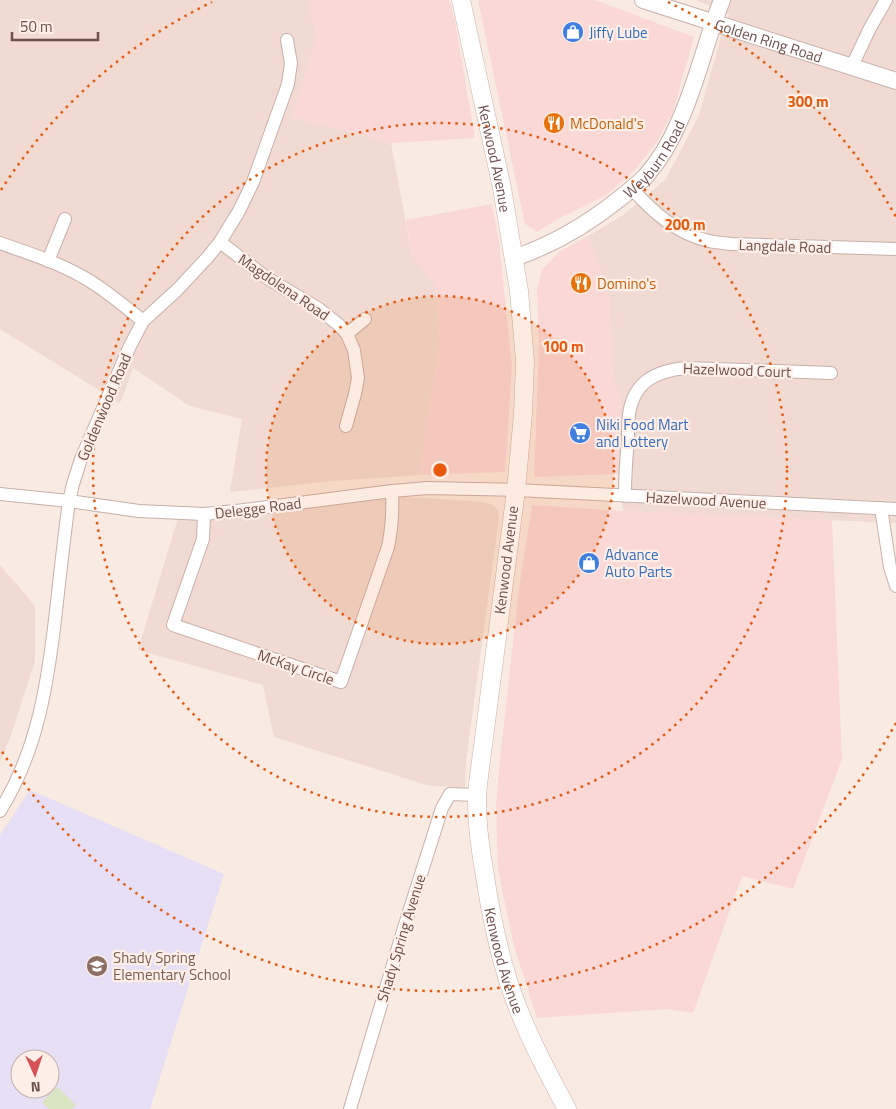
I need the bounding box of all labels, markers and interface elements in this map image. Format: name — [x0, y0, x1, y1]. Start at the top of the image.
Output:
scale bar — [12, 10, 99, 42]
street label: Golden Ring Road — [712, 12, 825, 68]
text: 50 m — [20, 15, 53, 38]
shop icon: Jiffy Lube — [561, 20, 585, 44]
place label: Jiffy Lube — [589, 21, 648, 44]
text: 300 m — [787, 90, 829, 113]
street label: Kenwood Avenue — [473, 102, 517, 214]
restaurant icon: McDonald's — [542, 111, 566, 135]
place label: McDonald's — [570, 112, 644, 135]
street label: Weyburn Road — [618, 116, 690, 203]
text: 200 m — [664, 213, 706, 236]
street label: Langdale Road — [738, 233, 832, 259]
street label: Magdolena Road — [234, 248, 334, 326]
restaurant icon: Domino's — [569, 271, 593, 295]
place label: Domino's — [597, 272, 656, 295]
text: 100 m — [542, 335, 584, 358]
street label: Goldenwood Road — [71, 350, 137, 464]
street label: Hazelwood Court — [683, 357, 792, 383]
place label: Niki Food Mart and Lottery — [596, 413, 689, 453]
supermarket icon: Niki Food Mart and Lottery — [568, 421, 592, 445]
centre of rings — [431, 461, 449, 479]
street label: Hazelwood Avenue — [645, 485, 767, 515]
street label: Delegge Road — [213, 491, 303, 525]
street label: Kenwood Avenue — [488, 504, 524, 616]
place label: Advance Auto Parts — [605, 543, 672, 583]
shop icon: Advance Auto Parts — [577, 551, 601, 575]
street label: McKay Circle — [255, 643, 337, 691]
street label: Shady Spring Avenue — [371, 871, 431, 1005]
street label: Kenwood Avenue — [479, 905, 530, 1017]
place label: Shady Spring Elementary School — [113, 946, 231, 986]
school or university icon: Shady Spring Elementary School — [85, 954, 109, 978]
north arrow — [10, 1049, 60, 1099]
text: N — [30, 1077, 41, 1098]

